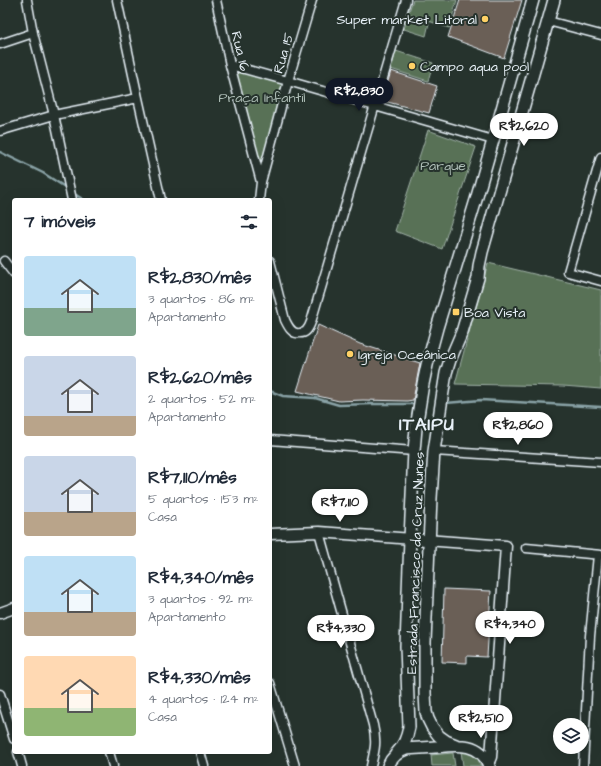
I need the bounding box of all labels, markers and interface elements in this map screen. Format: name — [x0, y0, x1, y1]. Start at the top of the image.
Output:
place label: Super market Litoral — [337, 10, 477, 30]
marker: Super market Litoral — [480, 14, 490, 24]
street label: Rua 16 — [226, 29, 254, 73]
street label: Rua 15 — [269, 30, 299, 76]
place label: Campo aqua pool — [420, 57, 529, 77]
marker: Campo aqua pool — [407, 61, 417, 71]
pin: R$2,830 — [322, 78, 396, 112]
text: R$2,830 — [334, 82, 384, 100]
park label: Praça Infantil — [219, 88, 305, 108]
pin: R$2,620 — [487, 113, 561, 147]
text: R$2,620 — [499, 117, 549, 135]
park label: Parque — [420, 156, 466, 176]
text: 7 imóveis — [24, 210, 96, 234]
icon: filters — [238, 211, 260, 233]
text: R$2,830/mês — [148, 266, 251, 290]
icon: home — [56, 272, 104, 320]
text: 3 quartos · 86 m² — [148, 290, 255, 308]
place label: Boa Vista — [464, 303, 525, 323]
marker: Boa Vista — [451, 307, 461, 317]
text: Apartamento — [148, 308, 225, 326]
place label: Igreja Oceânica — [358, 345, 456, 365]
marker: Igreja Oceânica — [345, 349, 355, 359]
text: R$2,620/mês — [148, 366, 252, 390]
icon: home — [56, 372, 104, 420]
text: 2 quartos · 52 m² — [148, 390, 256, 408]
text: Apartamento — [148, 408, 225, 426]
district label: ITAIPU — [399, 412, 455, 437]
pin: R$2,860 — [481, 412, 555, 446]
text: R$2,860 — [492, 416, 544, 434]
street label: Estrada Francisco da Cruz Nunes — [402, 452, 430, 674]
text: R$7,110/mês — [148, 466, 237, 490]
icon: home — [56, 472, 104, 520]
pin: R$7,110 — [303, 489, 377, 523]
text: 5 quartos · 153 m² — [148, 490, 259, 508]
text: R$7,110 — [321, 493, 359, 511]
text: Casa — [148, 508, 177, 526]
text: R$4,340/mês — [148, 566, 254, 590]
icon: home — [56, 572, 104, 620]
text: 3 quartos · 92 m² — [148, 590, 253, 608]
text: Apartamento — [148, 608, 225, 626]
pin: R$4,340 — [473, 611, 547, 645]
pin: R$4,330 — [304, 615, 378, 649]
text: R$4,340 — [484, 615, 536, 633]
text: R$4,330 — [316, 619, 366, 637]
text: R$4,330/mês — [148, 666, 251, 690]
icon: home — [56, 672, 104, 720]
text: 4 quartos · 124 m² — [148, 690, 259, 708]
pin: R$2,510 — [444, 705, 518, 739]
text: Casa — [148, 708, 177, 726]
text: R$2,510 — [458, 709, 504, 727]
map controls — [553, 718, 589, 754]
button: layers — [553, 718, 589, 754]

